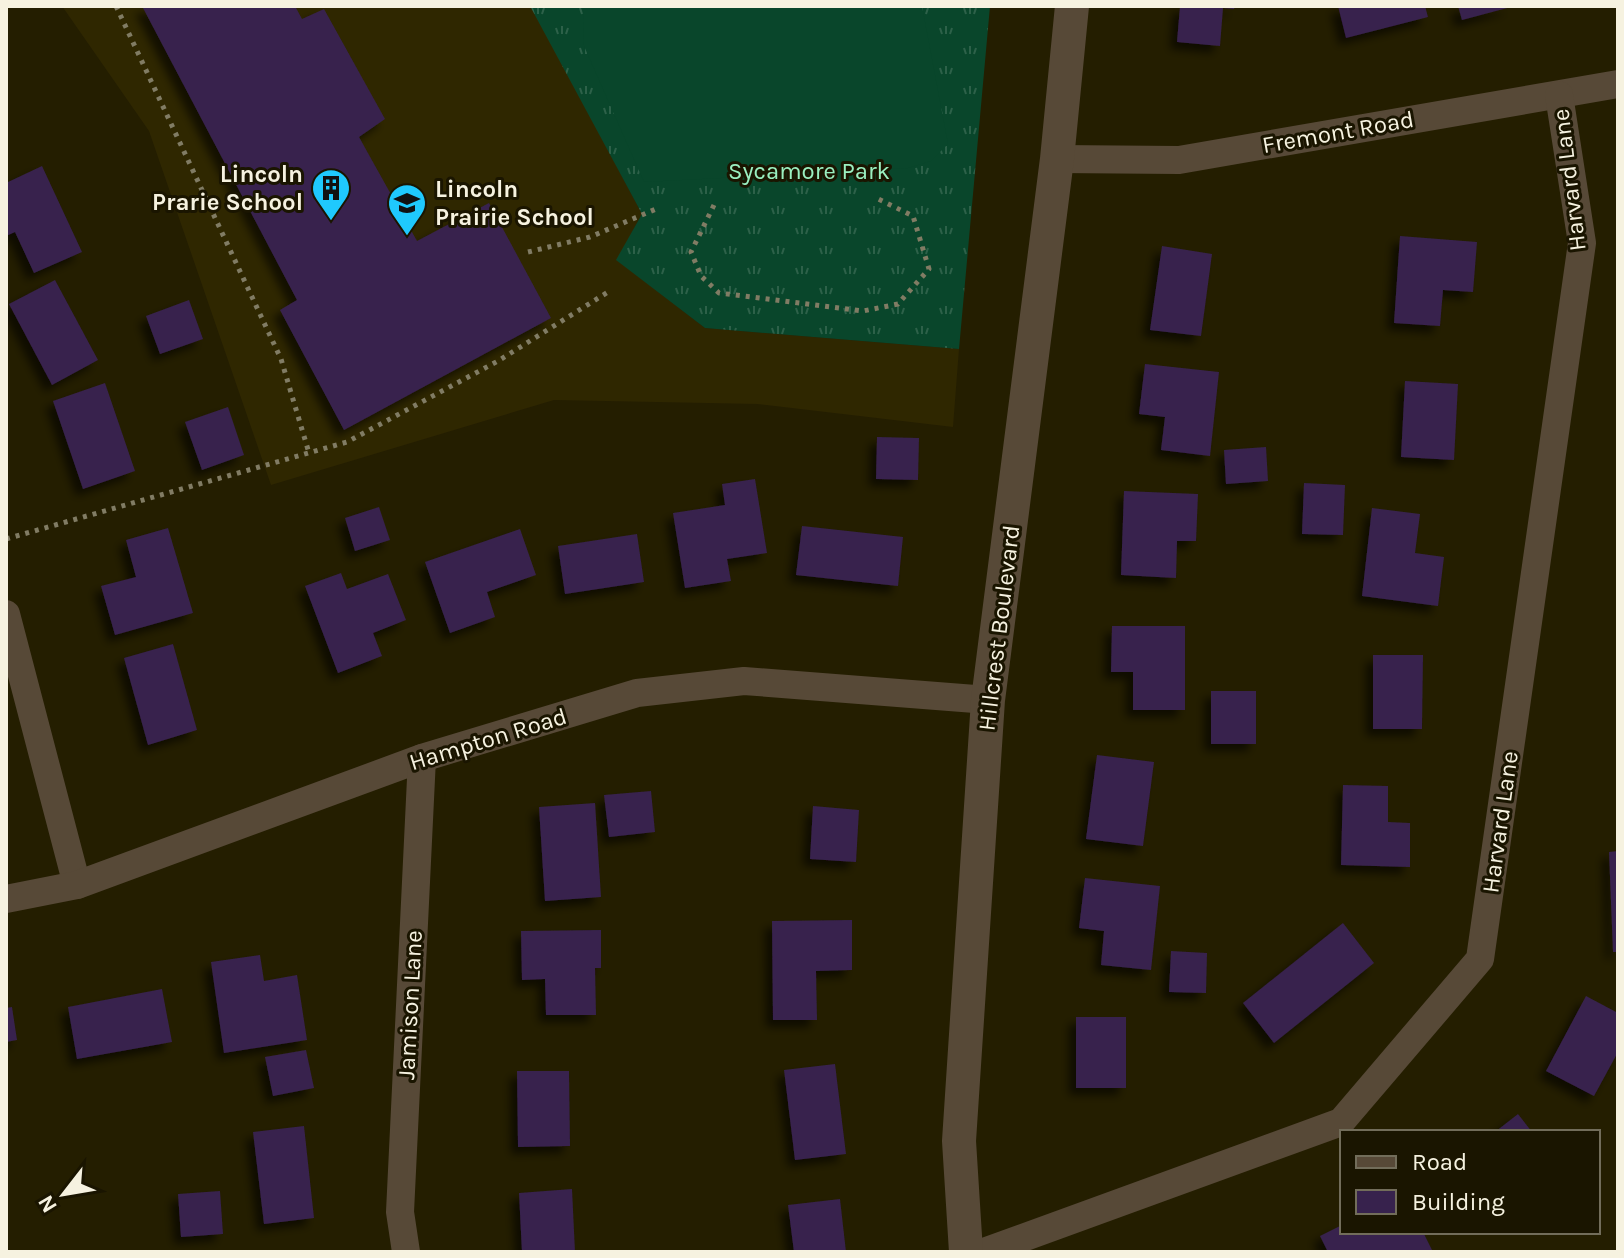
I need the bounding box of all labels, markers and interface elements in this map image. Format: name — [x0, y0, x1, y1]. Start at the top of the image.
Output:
street label: Fremont Road — [1260, 105, 1416, 159]
street label: Harvard Lane — [1546, 107, 1592, 253]
park label: Sycamore Park — [728, 157, 890, 185]
place label: Lincoln Prarie School — [152, 160, 303, 216]
building icon: Lincoln Prarie School — [310, 167, 352, 222]
place label: Lincoln Prairie School — [435, 175, 594, 231]
school or university icon: Lincoln Prairie School — [386, 182, 428, 237]
street label: Hillcrest Boulevard — [972, 523, 1026, 733]
street label: Hampton Road — [406, 702, 570, 776]
street label: Harvard Lane — [1476, 749, 1524, 895]
street label: Jamison Lane — [392, 930, 428, 1080]
legend — [1340, 1130, 1600, 1234]
text: Road — [1412, 1148, 1467, 1176]
north arrow — [24, 1154, 104, 1234]
text: Building — [1412, 1188, 1505, 1216]
text: N — [33, 1190, 63, 1217]

